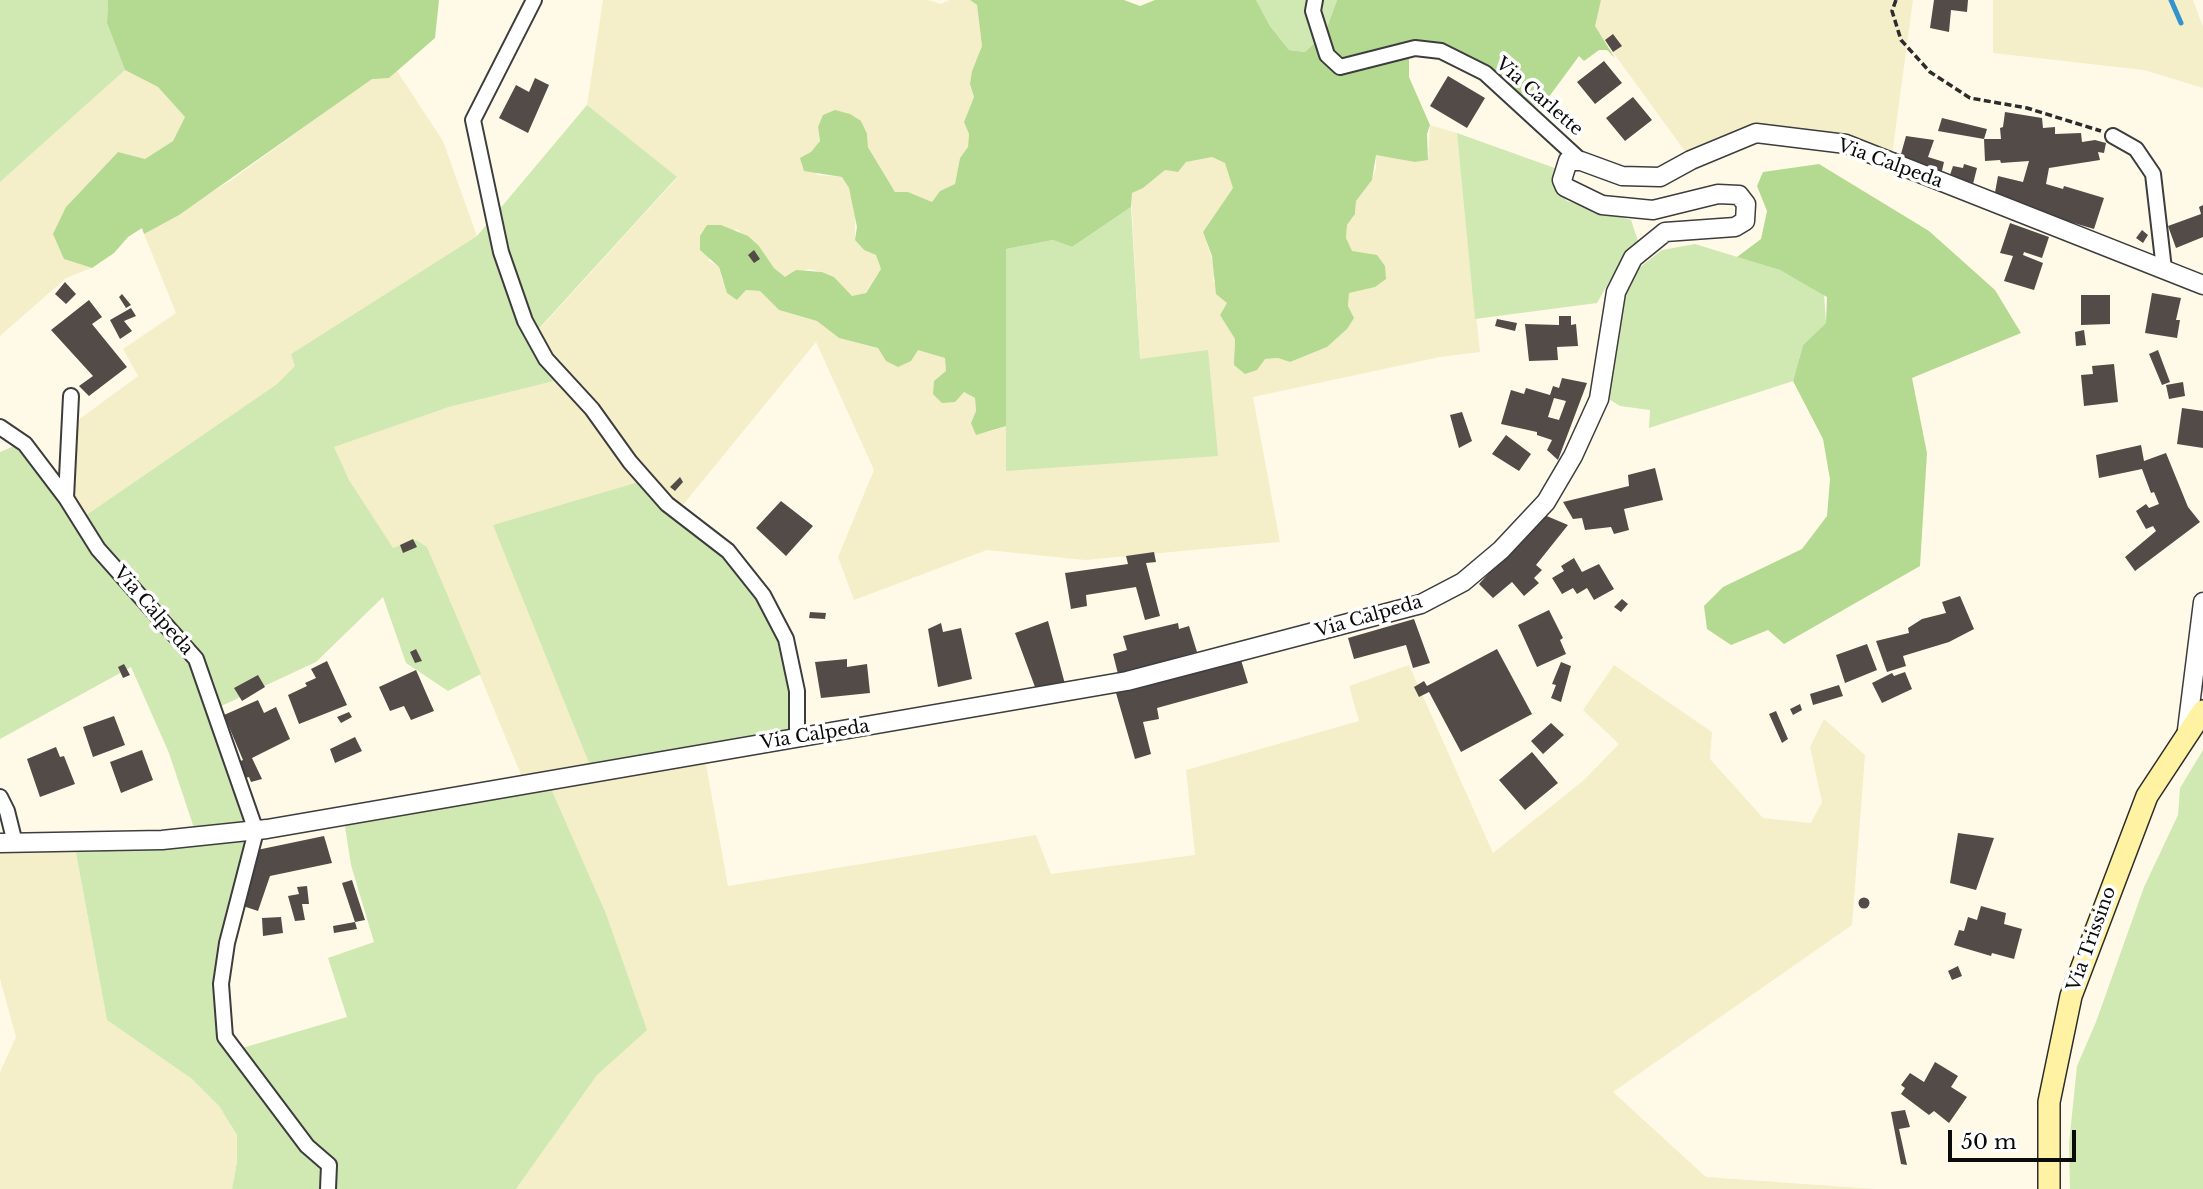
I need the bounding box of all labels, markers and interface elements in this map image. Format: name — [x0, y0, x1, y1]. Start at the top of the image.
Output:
street label: Via Carlette — [1491, 53, 1587, 141]
street label: Via Calpeda — [1835, 135, 1945, 193]
street label: Via Calpeda — [109, 562, 197, 660]
street label: Via Calpeda — [1313, 591, 1425, 643]
street label: Via Calpeda — [759, 716, 871, 754]
street label: Via Trissino — [2063, 884, 2121, 994]
scale bar — [1951, 1116, 2079, 1160]
text: 50 m — [1961, 1129, 2016, 1155]

